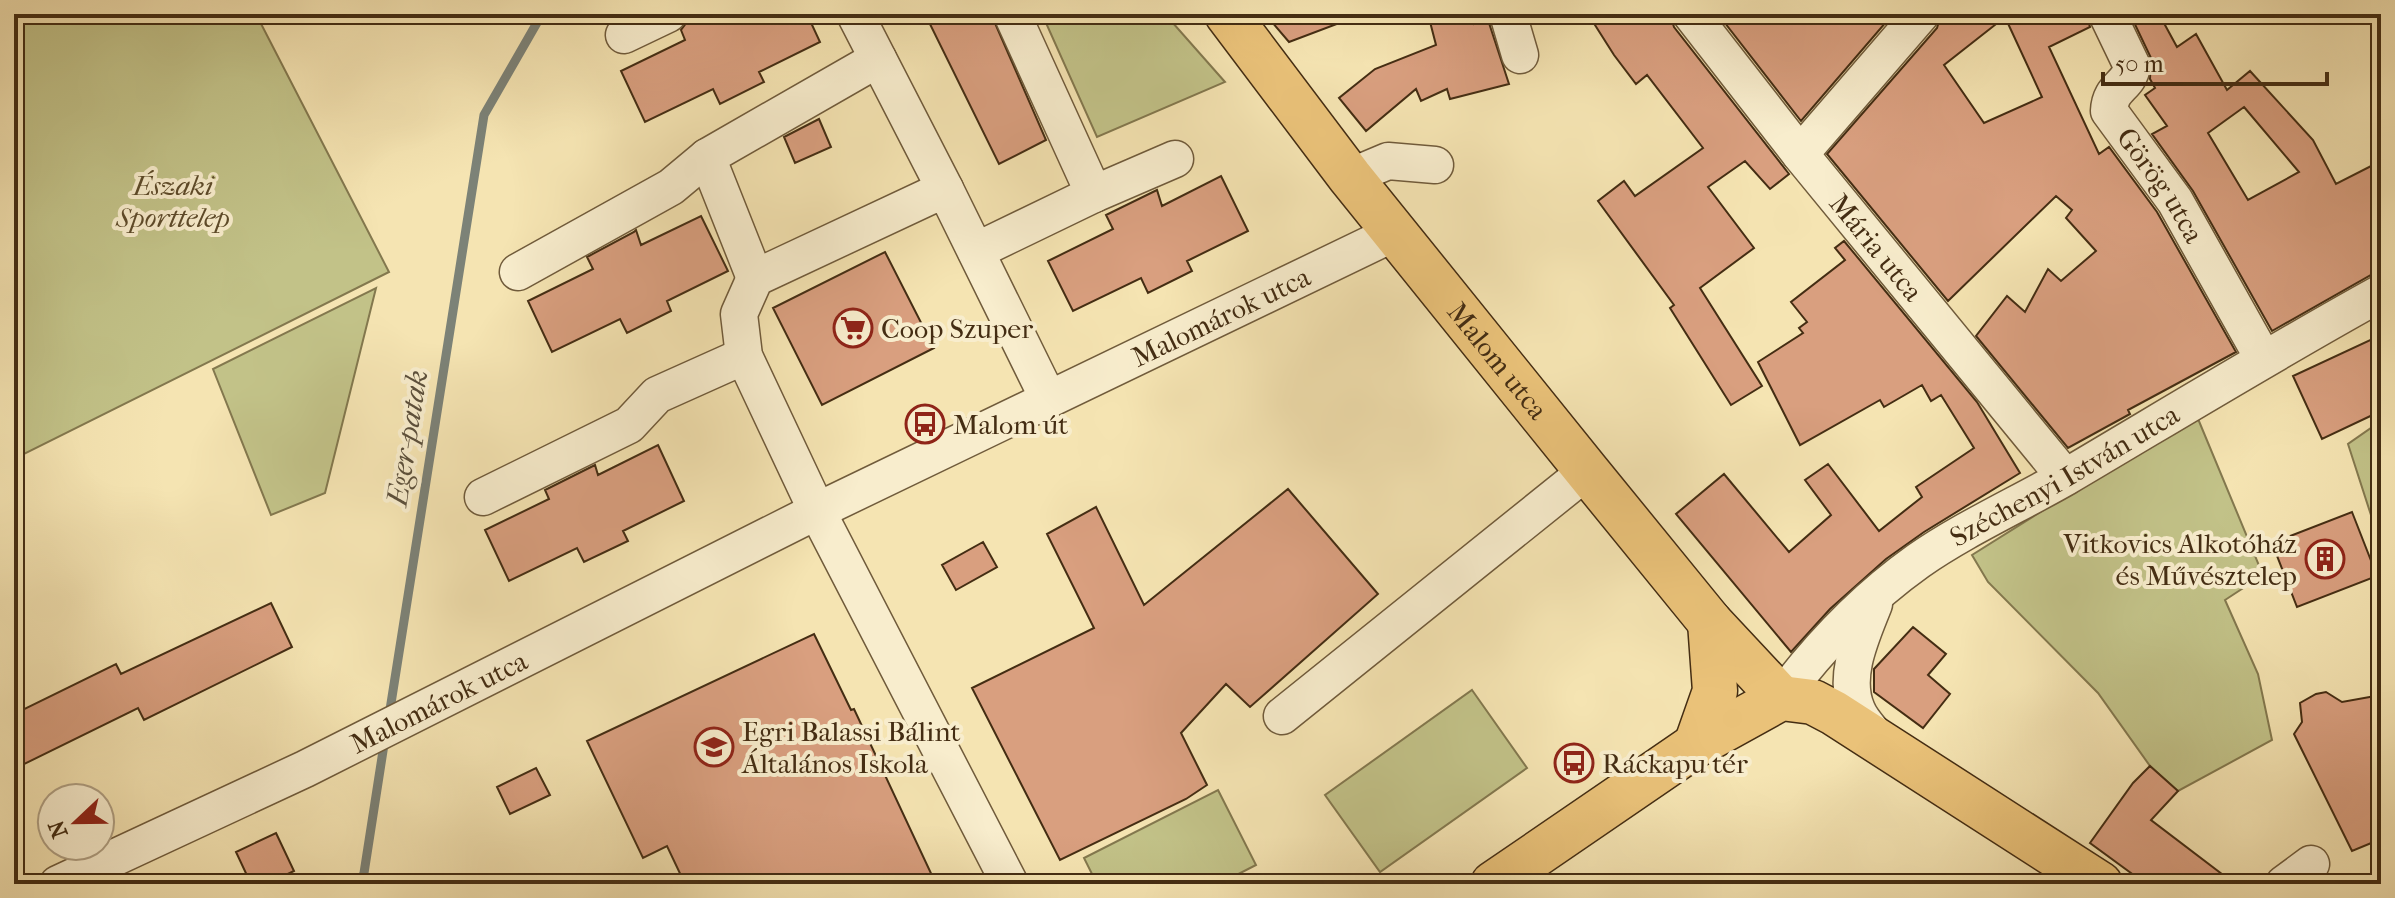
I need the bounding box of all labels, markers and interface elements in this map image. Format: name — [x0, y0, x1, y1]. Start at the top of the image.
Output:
scale bar — [2103, 36, 2327, 86]
text: 50 m — [2115, 50, 2164, 78]
street label: Görög utca — [2110, 121, 2211, 249]
park label: Északi Sporttelep — [115, 169, 230, 234]
street label: Mária utca — [1822, 187, 1930, 309]
street label: Malomárok utca — [1127, 260, 1316, 374]
street label: Malom utca — [1441, 296, 1555, 427]
supermarket icon: Coop Szuper — [832, 307, 874, 349]
place label: Coop Szuper — [881, 312, 1033, 345]
water label: Eger-patak — [379, 368, 436, 511]
street label: Széchenyi István utca — [1944, 397, 2186, 554]
bus stop icon: Malom út — [904, 403, 946, 445]
place label: Malom út — [953, 408, 1068, 441]
place label: Vitkovics Alkotóház és Művésztelep — [2062, 527, 2297, 592]
building icon: Vitkovics Alkotóház és Művésztelep — [2304, 538, 2346, 580]
street label: Malomárok utca — [345, 643, 534, 760]
place label: Egri Balassi Bálint Általános Iskola — [741, 715, 960, 780]
school or university icon: Egri Balassi Bálint Általános Iskola — [693, 726, 735, 768]
bus stop icon: Ráckapu tér — [1553, 742, 1595, 784]
place label: Ráckapu tér — [1602, 747, 1748, 780]
north arrow — [36, 782, 116, 862]
text: N — [43, 816, 74, 842]

